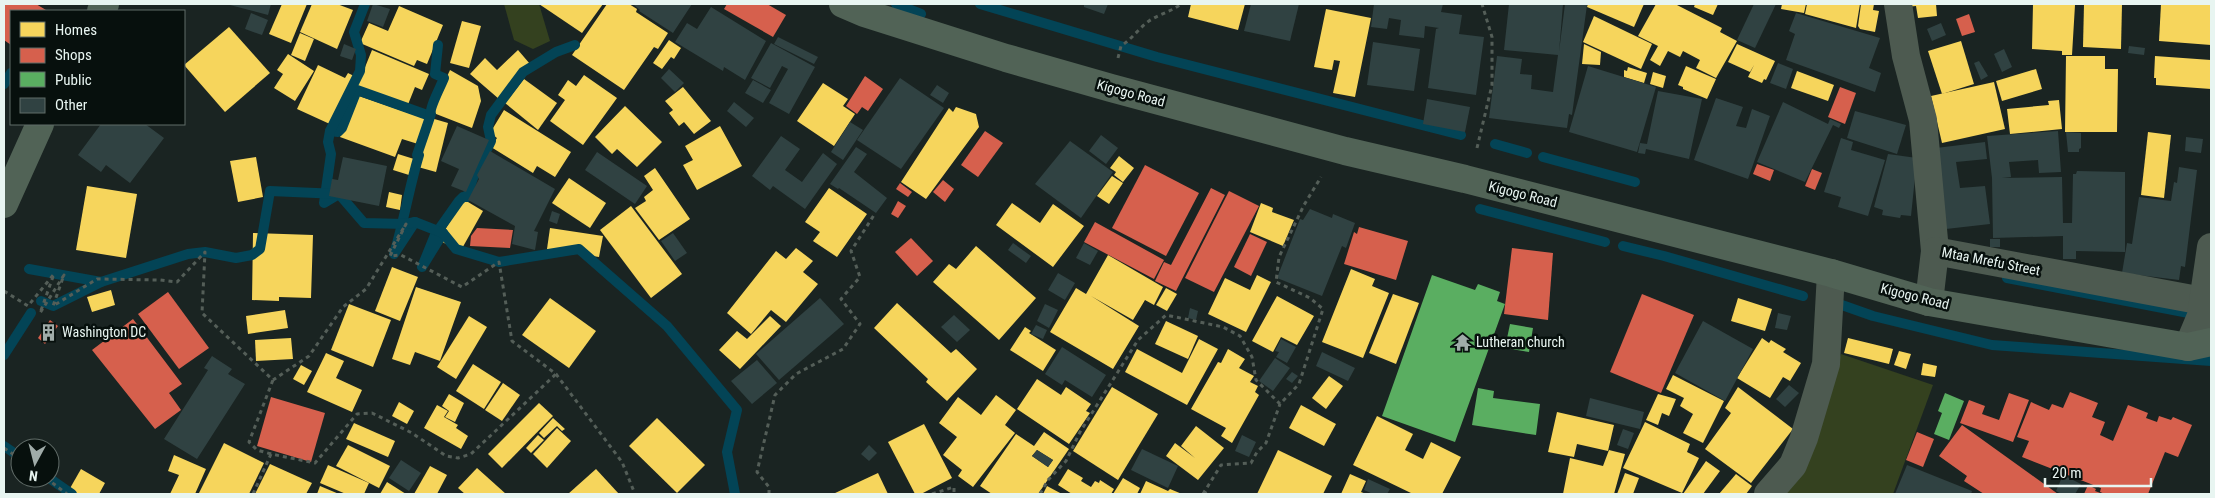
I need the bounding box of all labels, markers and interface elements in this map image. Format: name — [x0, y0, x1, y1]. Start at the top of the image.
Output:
legend — [10, 10, 185, 125]
text: Homes — [55, 21, 97, 39]
text: Shops — [55, 46, 92, 64]
text: Public — [55, 71, 92, 89]
street label: Kigogo Road — [1095, 76, 1167, 110]
text: Other — [55, 96, 88, 114]
street label: Kigogo Road — [1487, 178, 1559, 210]
street label: Mtaa Mrefu Street — [1940, 244, 2042, 278]
street label: Kigogo Road — [1879, 280, 1951, 312]
building icon: Washington DC — [38, 322, 58, 342]
place label: Washington DC — [62, 324, 146, 340]
temple icon: Lutheran church — [1452, 332, 1472, 352]
place label: Lutheran church — [1476, 334, 1565, 350]
north arrow — [10, 438, 60, 488]
scale bar — [2045, 456, 2151, 488]
text: 20 m — [2052, 464, 2082, 482]
text: N — [28, 467, 39, 484]

